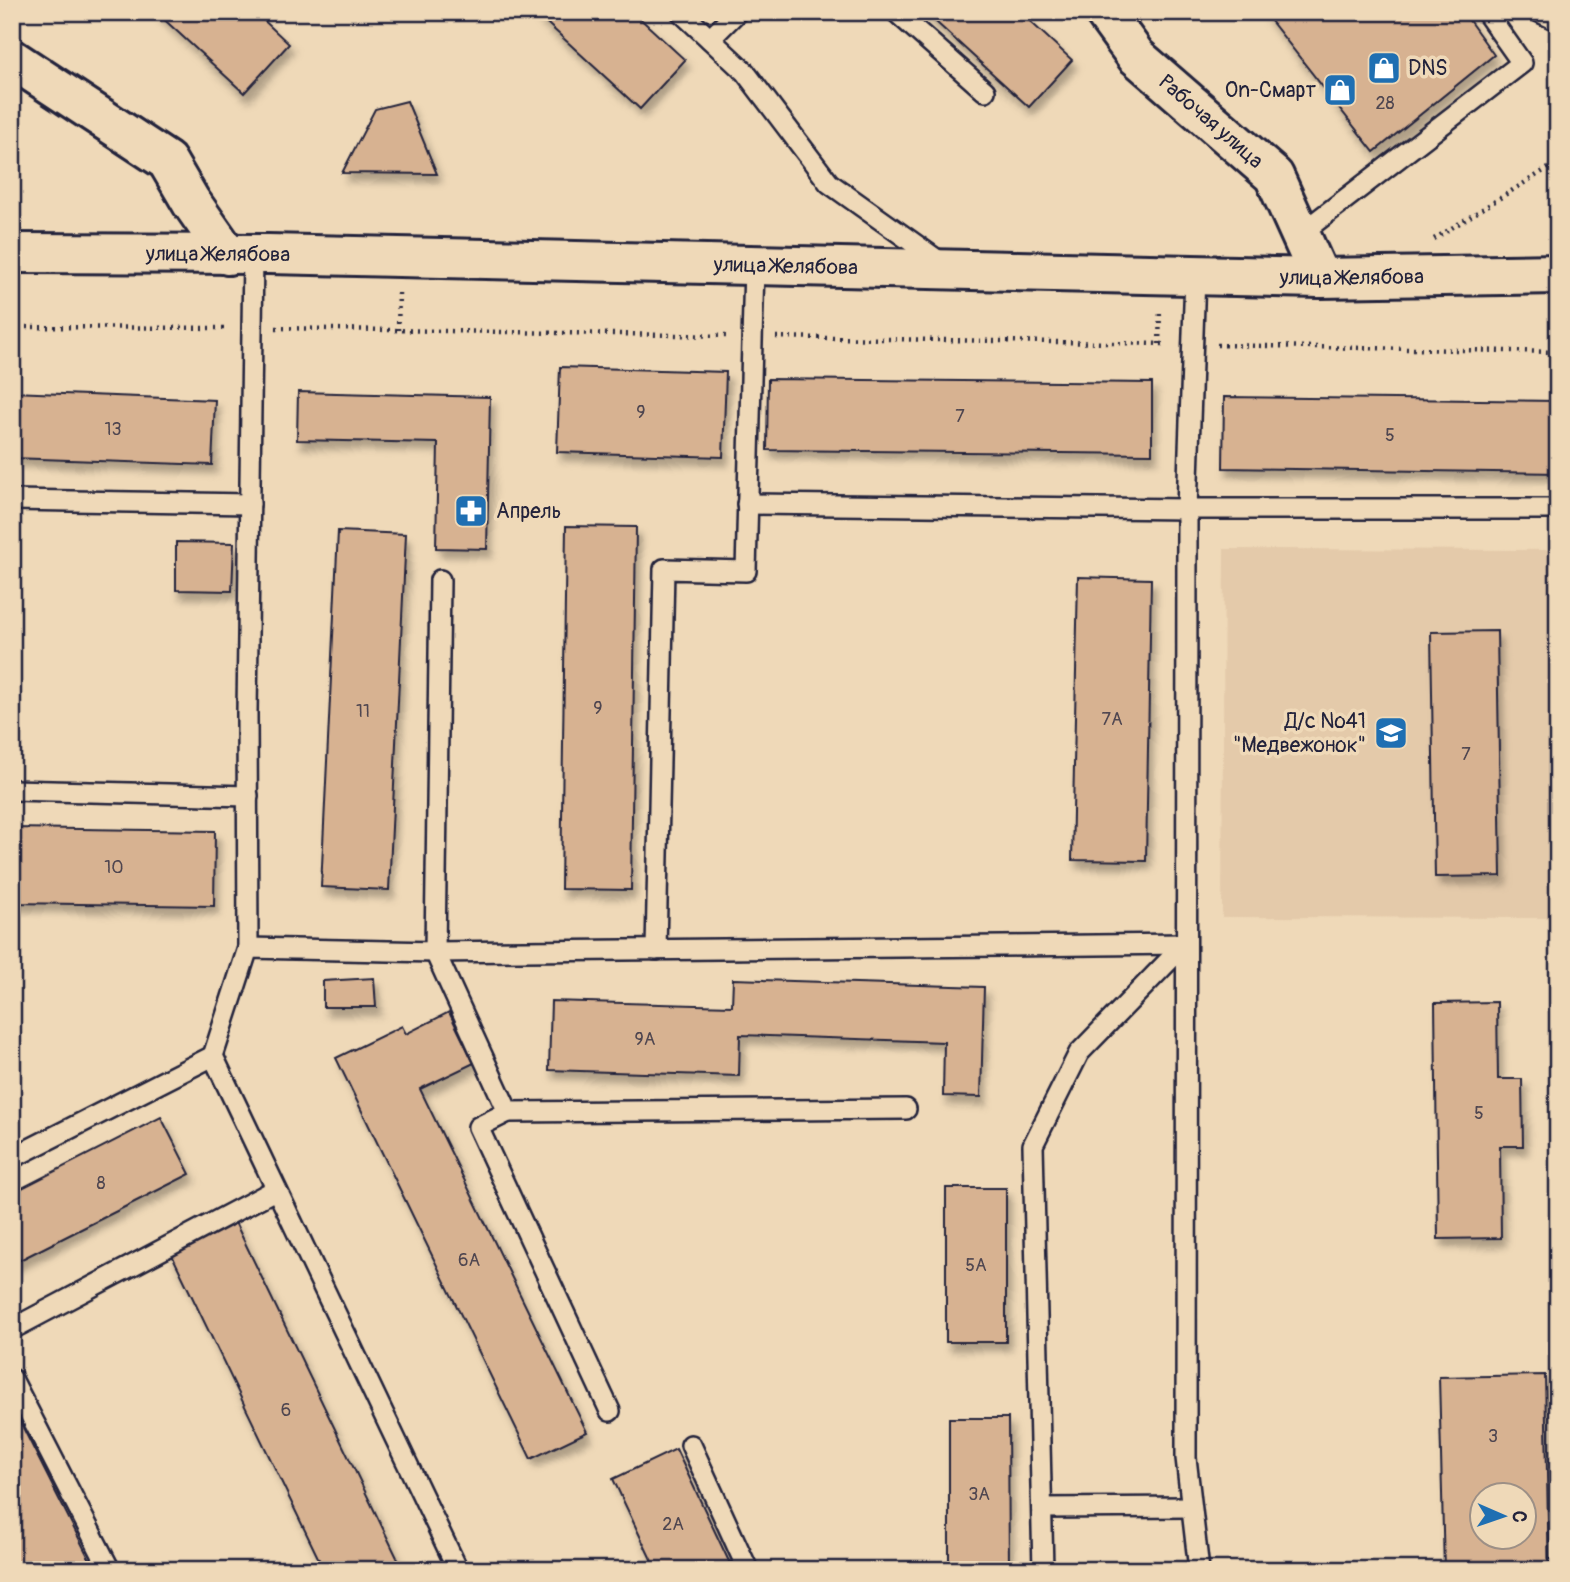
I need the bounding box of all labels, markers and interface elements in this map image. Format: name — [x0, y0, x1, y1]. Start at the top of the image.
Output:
shop icon: DNS — [1365, 49, 1403, 87]
place label: DNS — [1408, 55, 1448, 82]
street label: Рабочая улица — [1153, 69, 1269, 175]
shop icon: On-Смарт — [1321, 71, 1359, 109]
place label: On-Смарт — [1225, 77, 1316, 104]
house number: 28 — [1375, 92, 1395, 115]
street label: улица Желябова — [145, 241, 290, 268]
street label: улица Желябова — [712, 251, 858, 281]
street label: улица Желябова — [1278, 263, 1424, 292]
house number: 9 — [636, 401, 646, 424]
house number: 7 — [955, 405, 965, 428]
house number: 13 — [104, 418, 122, 441]
house number: 5 — [1385, 424, 1395, 447]
pharmacy icon: Апрель — [452, 492, 490, 530]
place label: Апрель — [496, 498, 561, 525]
house number: 9 — [593, 697, 603, 720]
house number: 11 — [356, 700, 370, 723]
house number: 7А — [1101, 708, 1123, 731]
place label: Д/с №41 "Медвежонок" — [1233, 708, 1366, 759]
school or university icon: Д/с №41 "Медвежонок" — [1372, 714, 1410, 752]
house number: 7 — [1461, 743, 1471, 766]
house number: 10 — [104, 856, 124, 879]
house number: 9А — [635, 1028, 656, 1051]
house number: 5 — [1474, 1102, 1484, 1125]
house number: 8 — [96, 1172, 106, 1195]
house number: 6А — [458, 1249, 480, 1272]
house number: 5А — [965, 1254, 987, 1277]
house number: 6 — [281, 1399, 291, 1422]
house number: 3 — [1488, 1425, 1498, 1448]
north arrow — [1468, 1480, 1538, 1550]
house number: 3А — [968, 1483, 990, 1506]
text: С — [1507, 1510, 1531, 1523]
house number: 2А — [662, 1513, 684, 1536]

